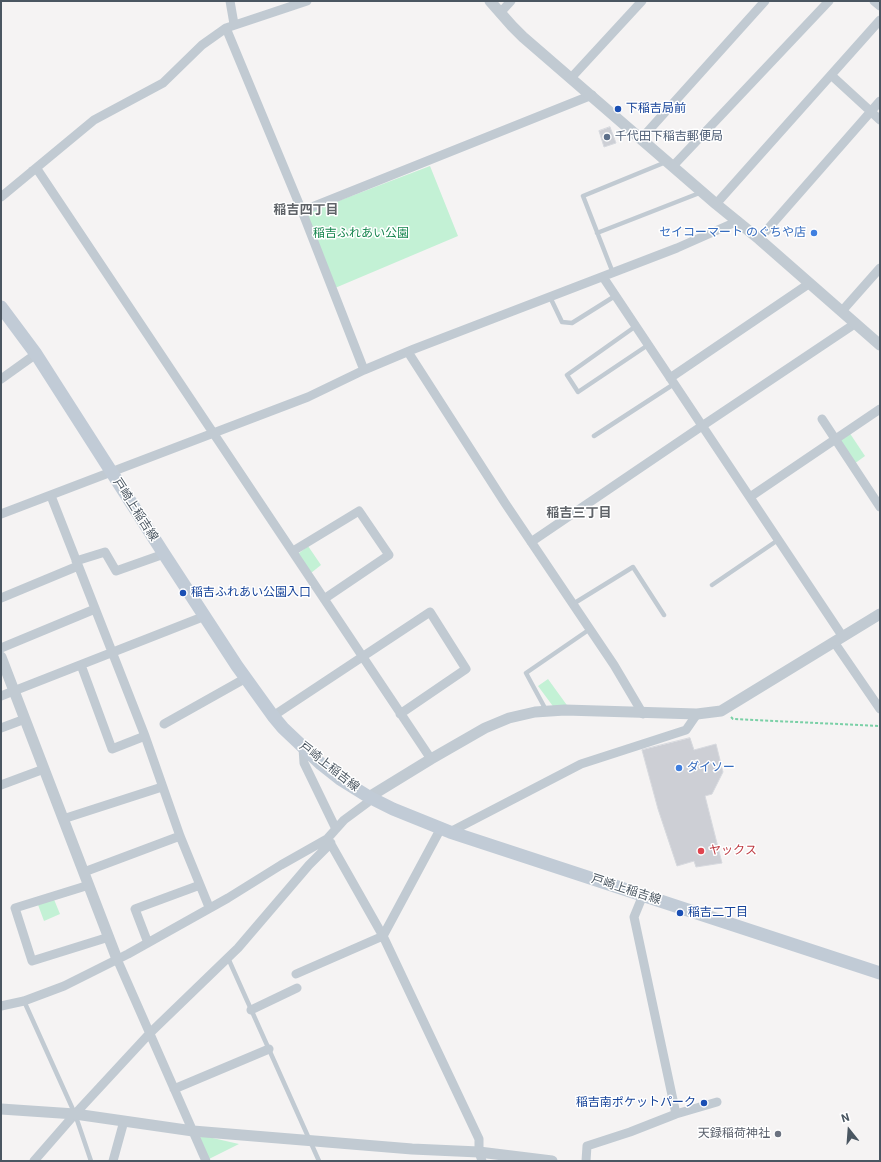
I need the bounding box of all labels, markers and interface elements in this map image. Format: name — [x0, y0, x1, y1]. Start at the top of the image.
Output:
place label: 下稲吉局前 — [626, 102, 686, 116]
marker: 下稲吉局前 — [613, 104, 623, 114]
place label: 千代田下稲吉郵便局 — [615, 130, 723, 144]
marker: 千代田下稲吉郵便局 — [602, 132, 612, 142]
district label: 稲吉四丁目 — [274, 203, 338, 219]
place label: セイコーマート のぐちや店 — [659, 226, 806, 240]
park label: 稲吉ふれあい公園 — [313, 227, 409, 241]
marker: セイコーマート のぐちや店 — [809, 228, 819, 238]
street label: 戸崎上稲吉線 — [109, 476, 161, 544]
district label: 稲吉三丁目 — [547, 506, 611, 522]
place label: 稲吉ふれあい公園入口 — [191, 586, 311, 600]
marker: 稲吉ふれあい公園入口 — [178, 588, 188, 598]
street label: 戸崎上稲吉線 — [296, 739, 362, 795]
place label: ダイソー — [687, 761, 735, 775]
marker: ダイソー — [674, 763, 684, 773]
place label: ヤックス — [709, 844, 757, 858]
marker: ヤックス — [696, 846, 706, 856]
street label: 戸崎上稲吉線 — [590, 872, 662, 908]
place label: 稲吉二丁目 — [688, 906, 748, 920]
marker: 稲吉二丁目 — [675, 908, 685, 918]
place label: 稲吉南ポケットパーク — [576, 1096, 696, 1110]
marker: 稲吉南ポケットパーク — [699, 1098, 709, 1108]
north arrow — [829, 1110, 869, 1150]
text: N — [840, 1111, 851, 1125]
place label: 天録稲荷神社 — [698, 1127, 770, 1141]
marker: 天録稲荷神社 — [773, 1129, 783, 1139]

